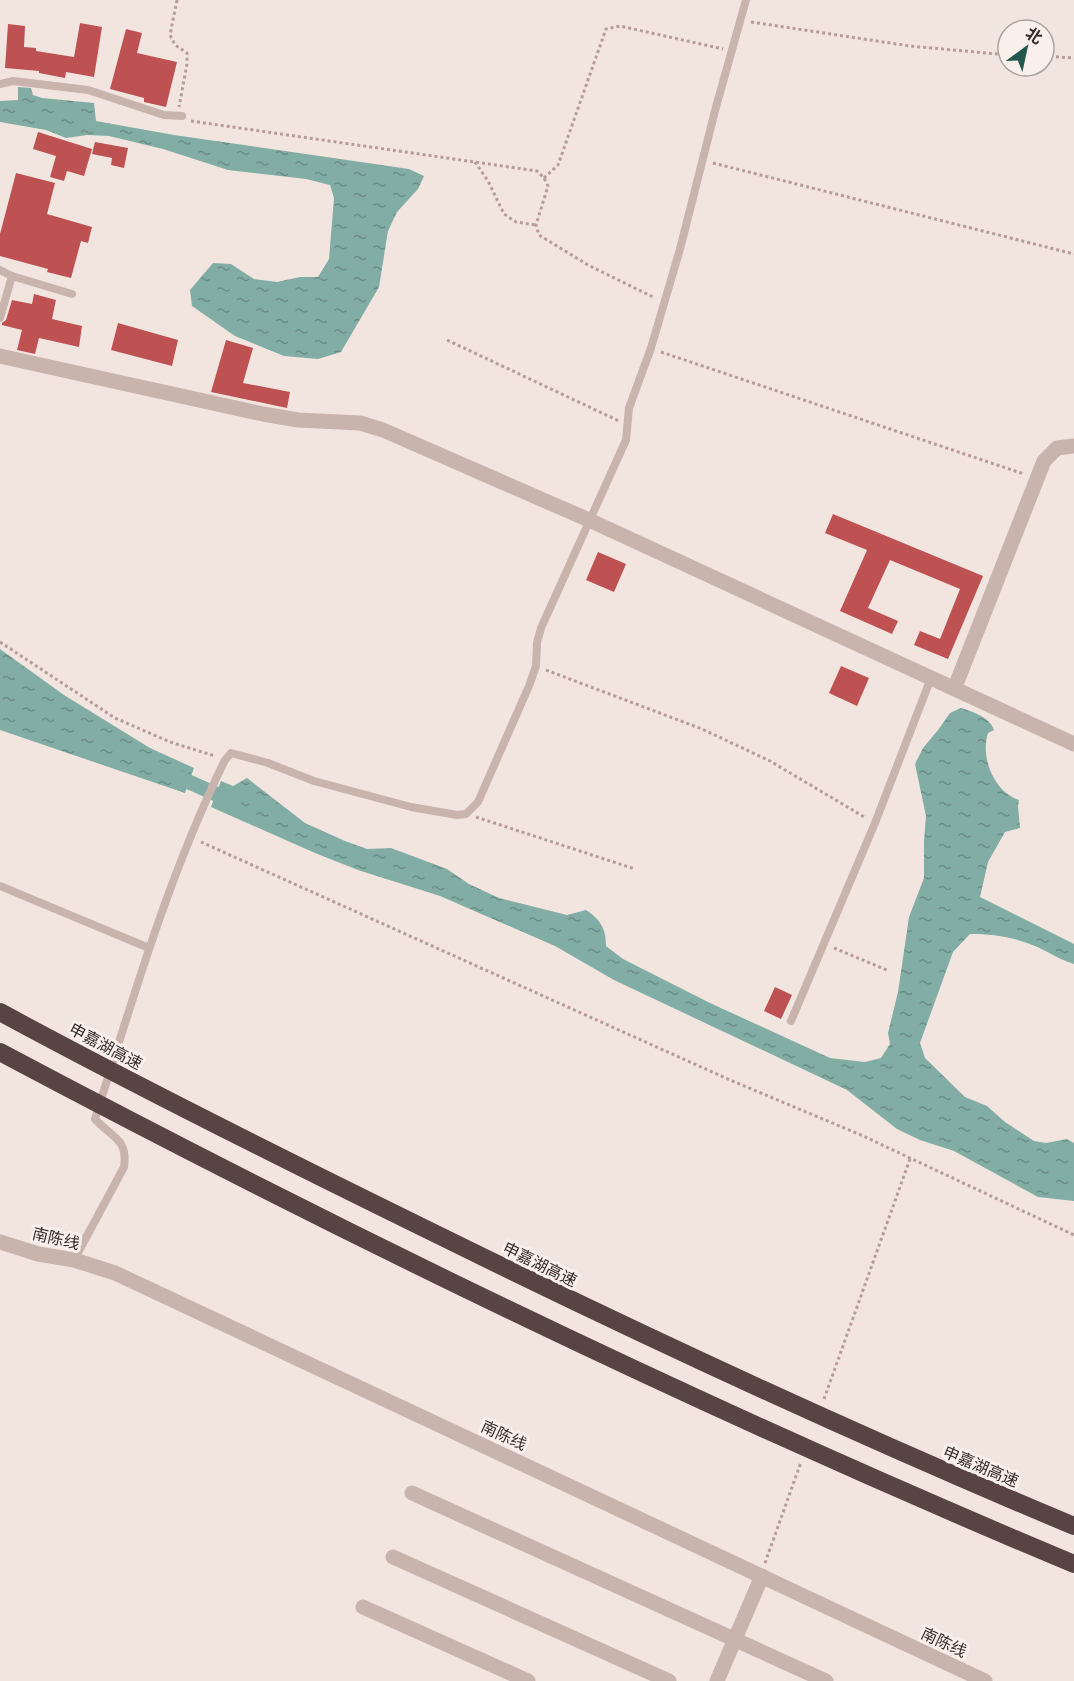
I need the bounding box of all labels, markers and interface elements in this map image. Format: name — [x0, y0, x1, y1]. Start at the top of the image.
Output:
north arrow — [996, 18, 1056, 78]
text: 北 — [1022, 23, 1046, 48]
street label: 申嘉湖高速 — [66, 1018, 146, 1074]
street label: 南陈线 — [30, 1223, 82, 1253]
street label: 申嘉湖高速 — [500, 1237, 580, 1291]
street label: 南陈线 — [478, 1416, 530, 1454]
street label: 申嘉湖高速 — [940, 1441, 1022, 1491]
street label: 南陈线 — [918, 1623, 970, 1661]

